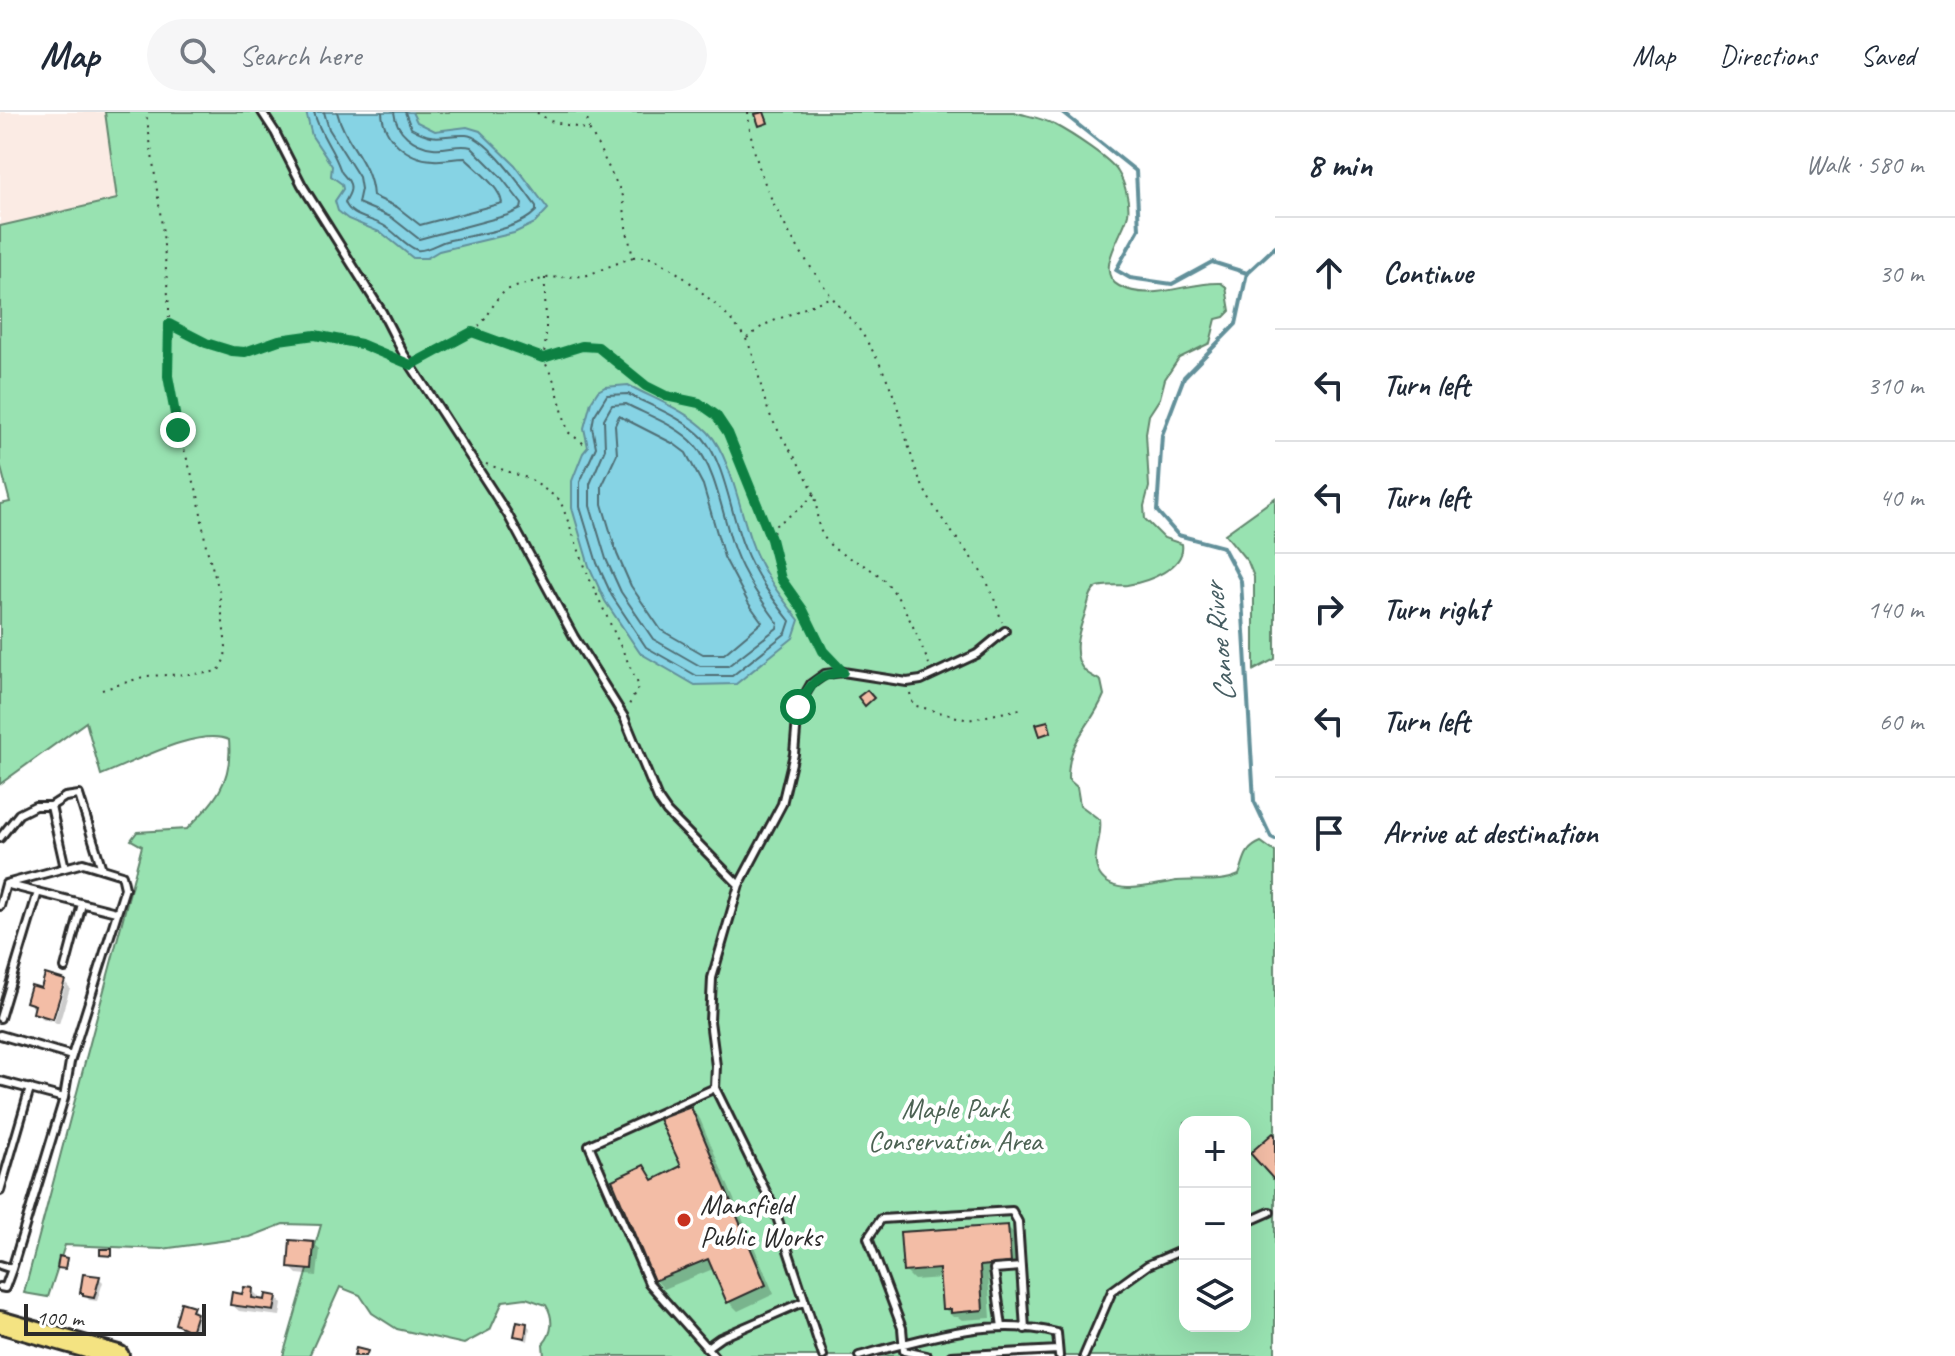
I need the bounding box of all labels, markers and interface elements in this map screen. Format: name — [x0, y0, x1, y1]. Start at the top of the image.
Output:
search box — [147, 19, 707, 91]
text: Map — [40, 32, 99, 79]
icon: search — [175, 33, 219, 77]
text: Search here — [239, 36, 361, 74]
text: Map — [1632, 38, 1675, 73]
text: Directions — [1719, 38, 1817, 73]
text: Saved — [1861, 38, 1915, 73]
text: 8 min — [1307, 143, 1372, 186]
text: Walk · 580 m — [1806, 148, 1923, 181]
icon: ahead — [1307, 251, 1351, 295]
text: Continue — [1383, 254, 1473, 292]
text: 30 m — [1879, 257, 1923, 290]
icon: left — [1307, 363, 1351, 407]
text: Turn left — [1383, 366, 1470, 404]
text: 310 m — [1867, 369, 1923, 402]
route end — [160, 412, 196, 448]
icon: left — [1307, 475, 1351, 519]
text: Turn left — [1383, 478, 1470, 516]
text: 40 m — [1879, 481, 1923, 514]
water label: Canoe River — [1193, 576, 1244, 704]
icon: right — [1307, 587, 1351, 631]
text: Turn right — [1383, 590, 1488, 628]
text: 140 m — [1867, 593, 1923, 626]
route start — [780, 689, 816, 725]
icon: left — [1307, 699, 1351, 743]
text: Turn left — [1383, 702, 1470, 740]
text: 60 m — [1879, 705, 1923, 738]
icon: arrive — [1307, 811, 1351, 855]
text: Arrive at destination — [1383, 814, 1598, 852]
park label: Maple Park Conservation Area — [868, 1091, 1044, 1158]
map controls — [1179, 1116, 1251, 1332]
button: + — [1179, 1116, 1251, 1188]
place label: Mansfield Public Works — [700, 1187, 824, 1254]
button: − — [1179, 1188, 1251, 1260]
marker: Mansfield Public Works — [675, 1211, 693, 1229]
button: layers — [1179, 1260, 1251, 1332]
scale bar — [24, 1300, 206, 1336]
text: 100 m — [36, 1304, 83, 1332]

